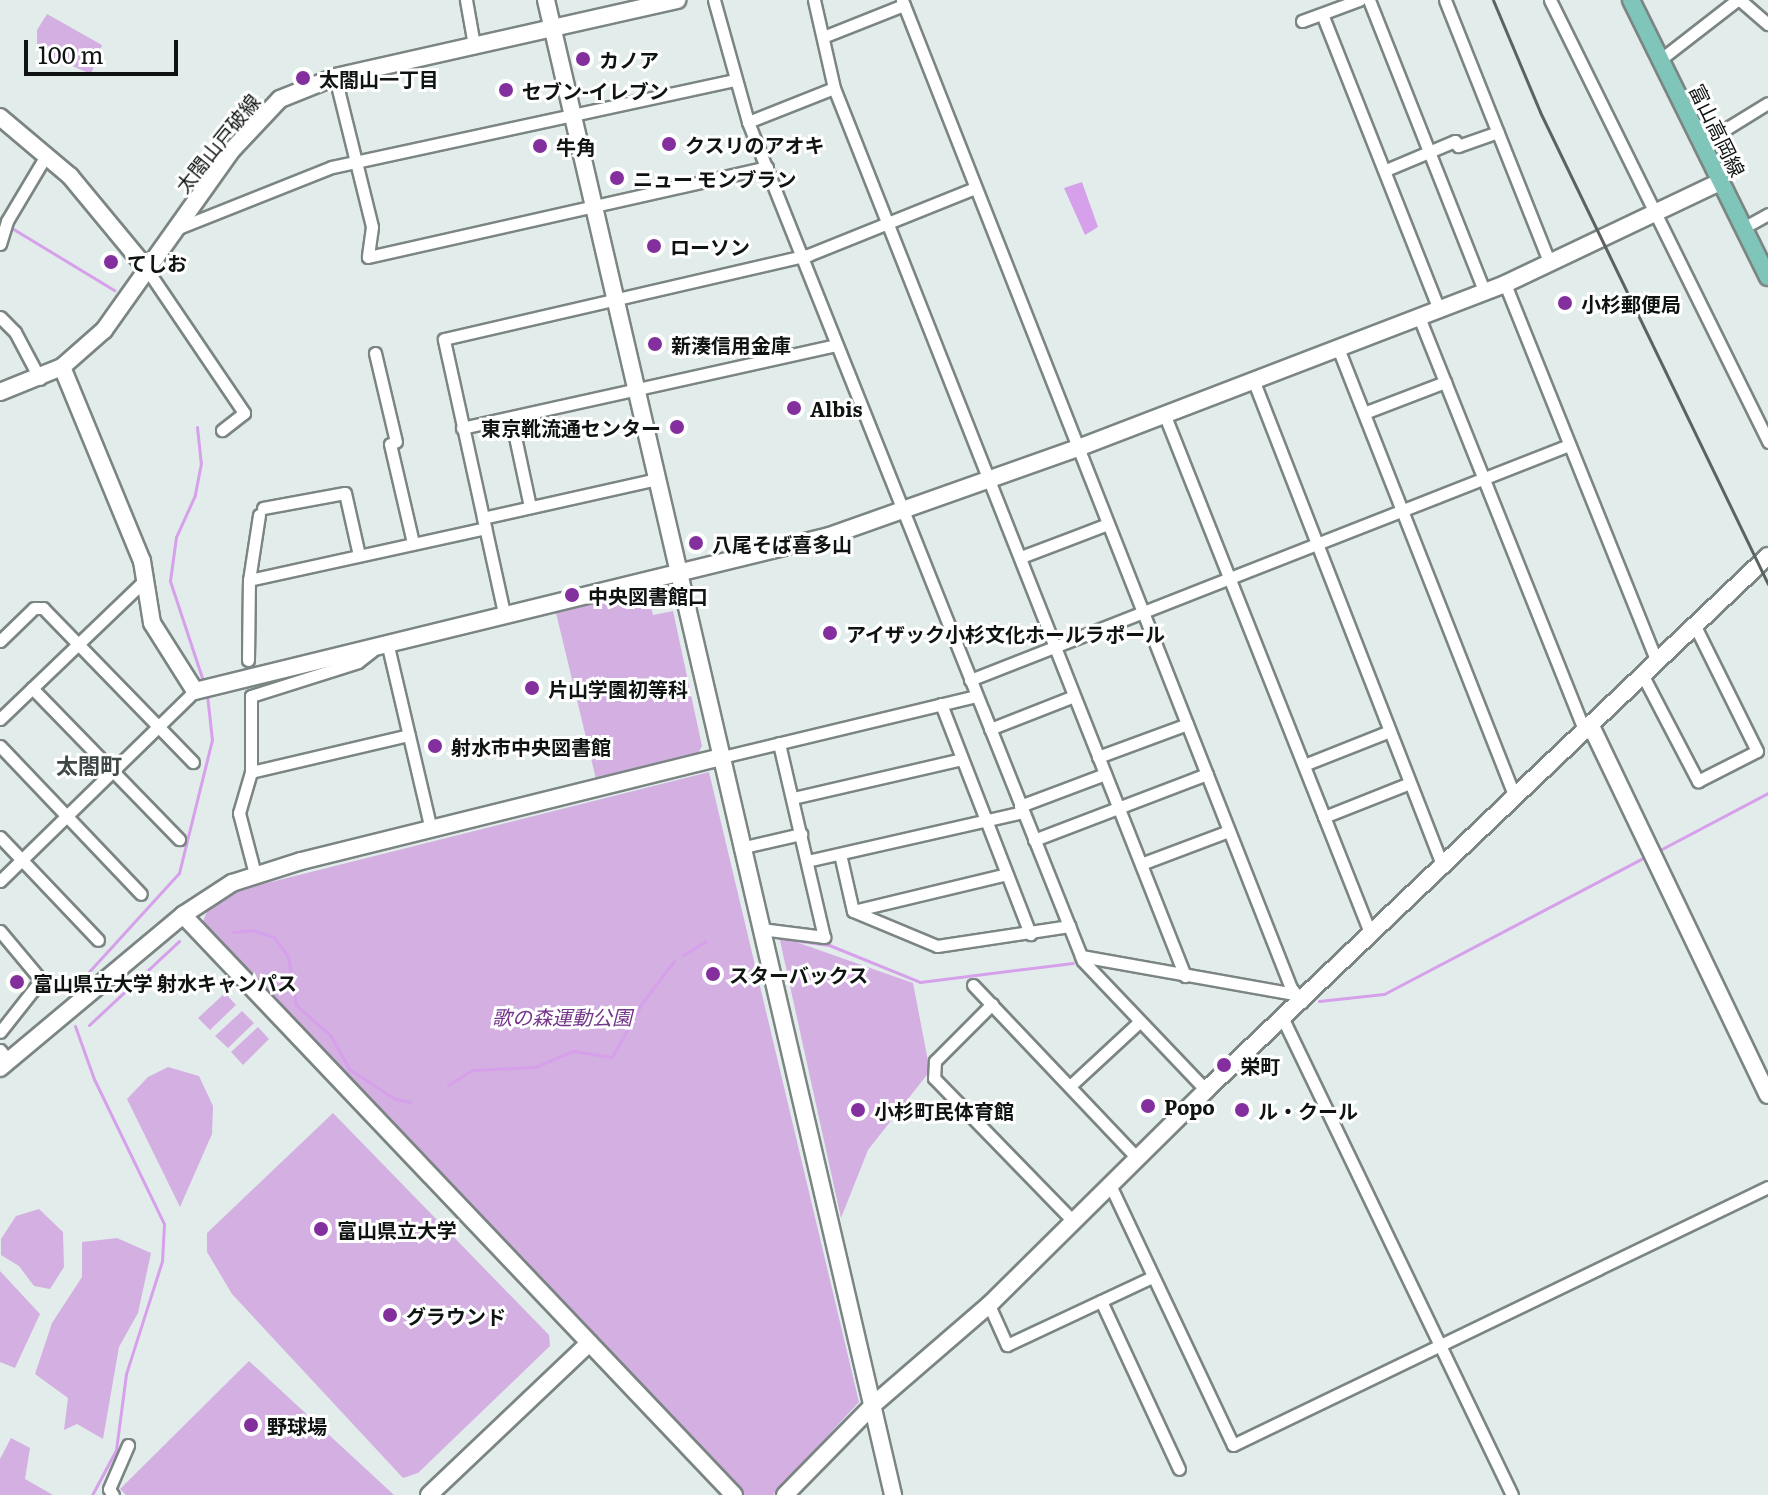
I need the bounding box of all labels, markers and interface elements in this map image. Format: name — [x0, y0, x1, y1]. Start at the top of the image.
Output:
scale bar — [28, 24, 182, 74]
text: 100 m — [38, 36, 104, 71]
place label: カノア — [599, 47, 659, 71]
marker: カノア — [574, 50, 592, 68]
place label: 太閤山一丁目 — [319, 66, 439, 90]
marker: 太閤山一丁目 — [294, 69, 312, 87]
place label: セブン-イレブン — [522, 78, 669, 102]
street label: 富山高岡線 — [1685, 80, 1751, 180]
marker: セブン-イレブン — [497, 81, 515, 99]
street label: 太閤山戸破線 — [170, 89, 264, 197]
place label: クスリのアオキ — [685, 132, 825, 156]
place label: 牛角 — [556, 134, 596, 158]
marker: クスリのアオキ — [660, 135, 678, 153]
marker: 牛角 — [531, 137, 549, 155]
place label: ニュー モンブラン — [633, 166, 797, 190]
marker: ニュー モンブラン — [608, 169, 626, 187]
place label: ローソン — [670, 234, 750, 258]
marker: ローソン — [645, 237, 663, 255]
place label: てしお — [127, 250, 187, 274]
marker: てしお — [102, 253, 120, 271]
place label: 小杉郵便局 — [1581, 291, 1681, 315]
marker: 小杉郵便局 — [1556, 294, 1574, 312]
place label: 新湊信用金庫 — [671, 332, 791, 356]
marker: 新湊信用金庫 — [646, 335, 664, 353]
place label: Albis — [810, 396, 863, 420]
marker: Albis — [785, 399, 803, 417]
place label: 東京靴流通センター — [481, 415, 661, 439]
marker: 東京靴流通センター — [668, 418, 686, 436]
place label: 八尾そば喜多山 — [712, 531, 852, 555]
marker: 八尾そば喜多山 — [687, 534, 705, 552]
place label: 中央図書館口 — [588, 583, 708, 607]
marker: 中央図書館口 — [563, 586, 581, 604]
place label: アイザック小杉文化ホールラポール — [846, 621, 1166, 645]
marker: アイザック小杉文化ホールラポール — [821, 624, 839, 642]
place label: 片山学園初等科 — [548, 676, 688, 700]
marker: 片山学園初等科 — [523, 679, 541, 697]
place label: 射水市中央図書館 — [451, 734, 611, 758]
marker: 射水市中央図書館 — [426, 737, 444, 755]
district label: 太閤町 — [56, 752, 122, 778]
place label: スターバックス — [729, 962, 869, 986]
marker: スターバックス — [704, 965, 722, 983]
place label: 富山県立大学 射水キャンパス — [33, 970, 297, 994]
marker: 富山県立大学 射水キャンパス — [8, 973, 26, 991]
park label: 歌の森運動公園 — [492, 1004, 632, 1028]
place label: 栄町 — [1240, 1053, 1280, 1077]
marker: 栄町 — [1215, 1056, 1233, 1074]
place label: Popo — [1164, 1094, 1215, 1118]
marker: Popo — [1139, 1097, 1157, 1115]
place label: 小杉町民体育館 — [874, 1098, 1014, 1122]
place label: ル・クール — [1258, 1098, 1358, 1122]
marker: 小杉町民体育館 — [849, 1101, 867, 1119]
marker: ル・クール — [1233, 1101, 1251, 1119]
place label: 富山県立大学 — [337, 1217, 457, 1241]
marker: 富山県立大学 — [312, 1220, 330, 1238]
place label: グラウンド — [406, 1303, 506, 1327]
marker: グラウンド — [381, 1306, 399, 1324]
place label: 野球場 — [267, 1413, 327, 1437]
marker: 野球場 — [242, 1416, 260, 1434]

